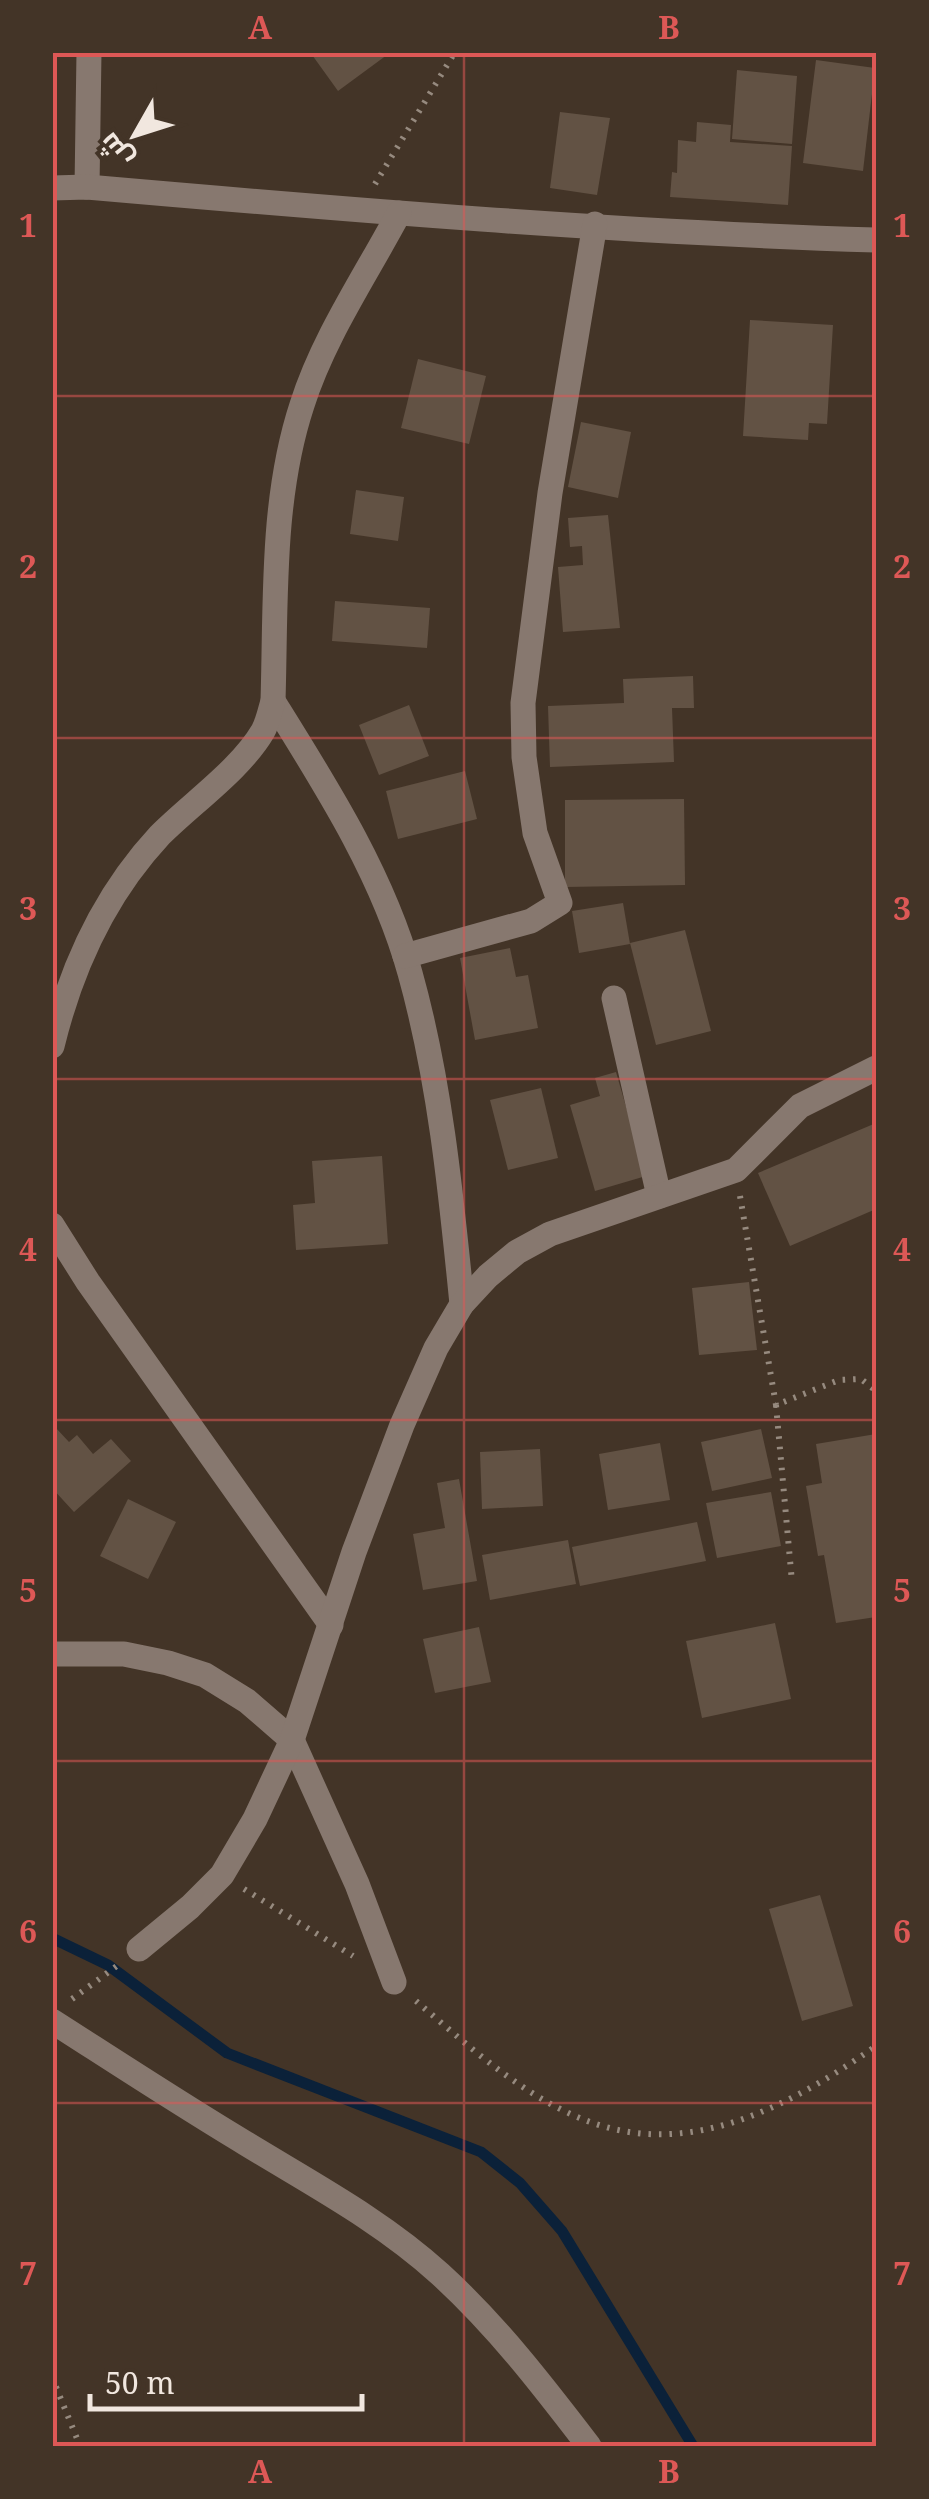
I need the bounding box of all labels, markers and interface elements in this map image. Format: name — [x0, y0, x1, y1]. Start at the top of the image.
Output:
text: A — [248, 5, 273, 48]
text: B — [658, 5, 680, 48]
north arrow — [85, 85, 185, 185]
text: ش — [89, 125, 141, 177]
text: 1 — [19, 203, 37, 246]
text: 1 — [893, 203, 911, 246]
text: 2 — [19, 544, 37, 587]
text: 2 — [893, 544, 911, 587]
text: 3 — [19, 886, 37, 929]
text: 3 — [893, 886, 911, 929]
text: 4 — [19, 1227, 37, 1270]
text: 4 — [893, 1227, 911, 1270]
text: 5 — [19, 1568, 37, 1611]
text: 5 — [893, 1568, 911, 1611]
text: 6 — [19, 1909, 37, 1952]
text: 6 — [893, 1909, 911, 1952]
text: 7 — [19, 2251, 37, 2294]
text: 7 — [893, 2251, 911, 2294]
scale bar — [90, 2349, 362, 2411]
text: 50 m — [105, 2362, 175, 2403]
text: A — [248, 2449, 273, 2492]
text: B — [658, 2449, 680, 2492]

